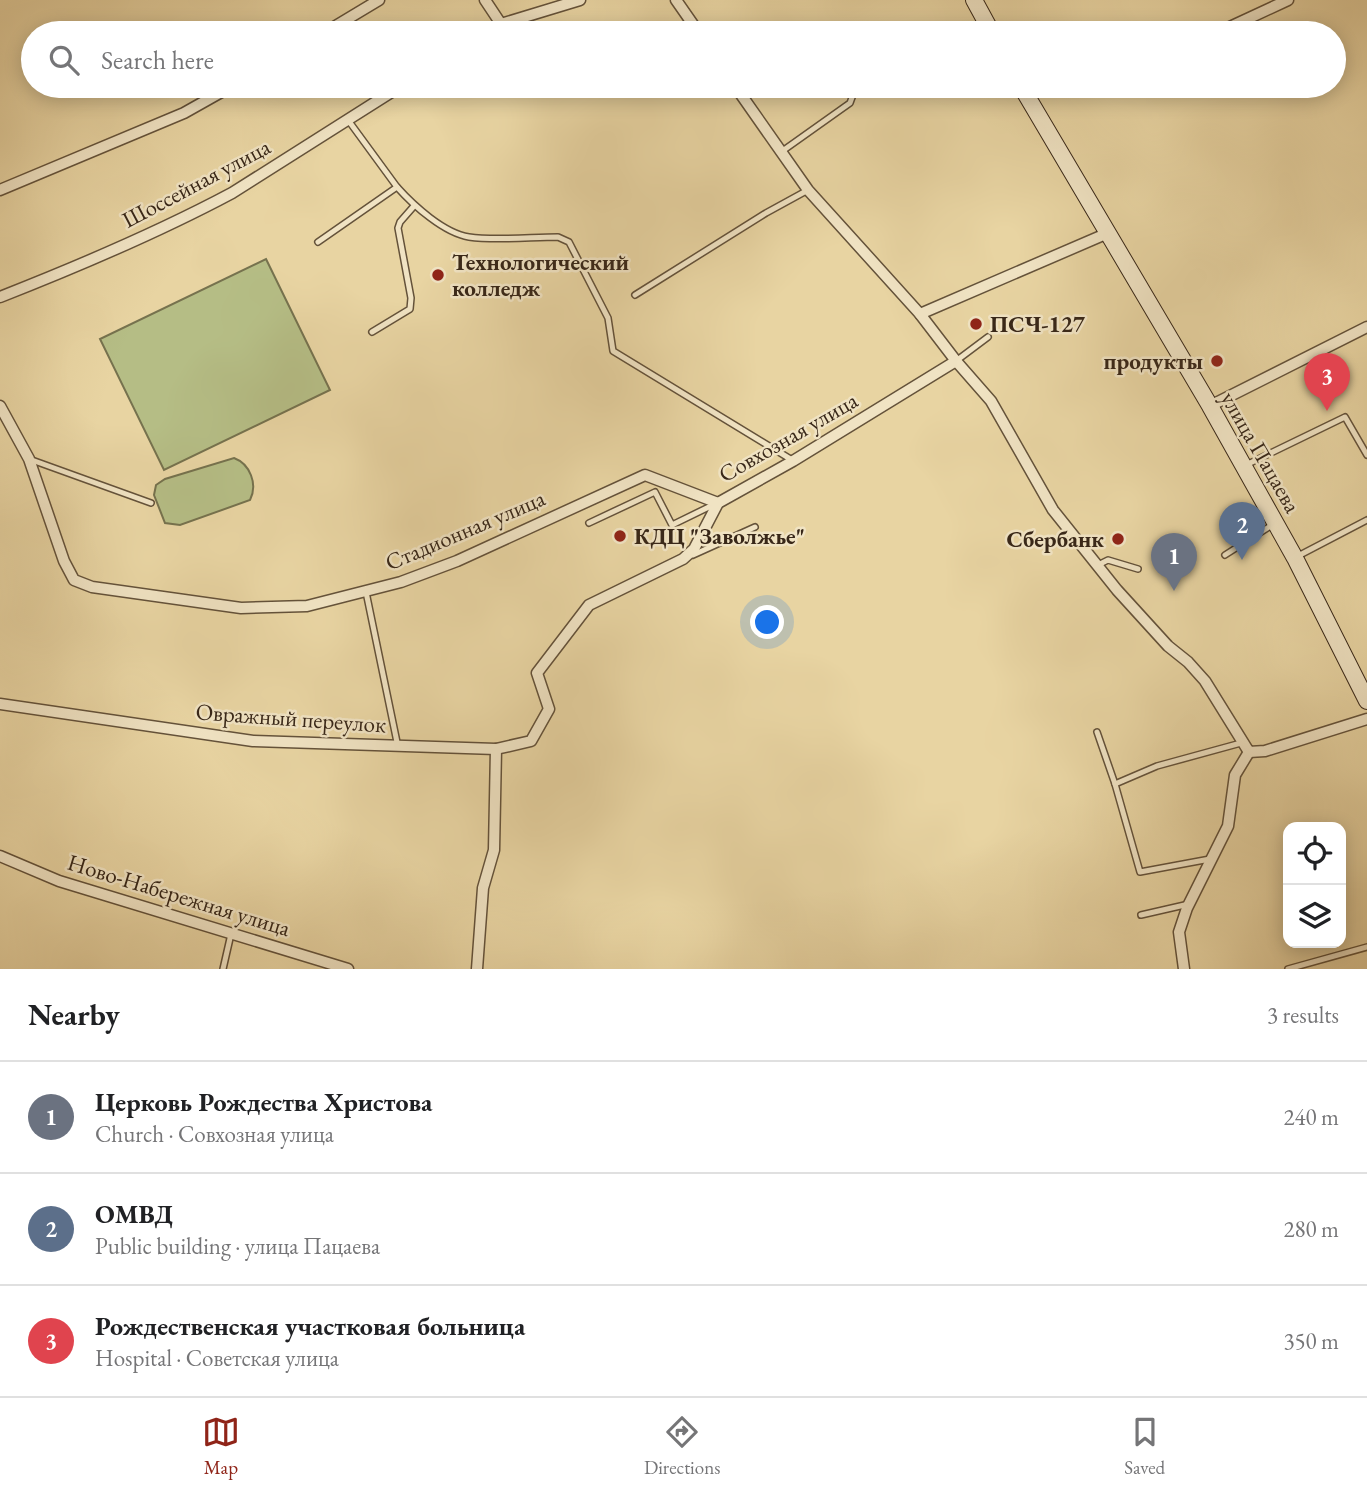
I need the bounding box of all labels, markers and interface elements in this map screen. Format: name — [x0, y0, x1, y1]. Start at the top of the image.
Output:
search box — [21, 21, 1346, 98]
icon: search — [45, 41, 83, 79]
text: Search here — [101, 43, 214, 77]
street label: Шоссейная улица — [117, 131, 276, 235]
place label: Технологический колледж — [452, 247, 630, 303]
marker: Технологический колледж — [430, 267, 446, 283]
place label: ПСЧ-127 — [990, 309, 1086, 339]
marker: ПСЧ-127 — [968, 316, 984, 332]
place label: продукты — [1104, 346, 1203, 376]
marker: продукты — [1209, 353, 1225, 369]
pin: 3 — [1304, 353, 1350, 411]
street label: Совхозная улица — [713, 385, 864, 489]
street label: улица Пацаева — [1214, 386, 1308, 519]
street label: Стадионная улица — [381, 483, 550, 577]
pin: 2 — [1219, 502, 1265, 560]
place label: КДЦ "Заволжье" — [634, 521, 805, 551]
place label: Сбербанк — [1006, 524, 1104, 554]
marker: КДЦ "Заволжье" — [612, 528, 628, 544]
marker: Сбербанк — [1110, 531, 1126, 547]
pin: 1 — [1151, 533, 1197, 591]
your location — [750, 605, 784, 639]
street label: Овражный переулок — [195, 696, 387, 740]
map controls — [1283, 822, 1346, 948]
button: locate — [1283, 822, 1346, 885]
street label: Ново-Набережная улица — [64, 847, 295, 943]
button: layers — [1283, 885, 1346, 948]
text: Nearby — [28, 995, 120, 1034]
text: 3 results — [1267, 1000, 1339, 1030]
text: Церковь Рождества Христова — [95, 1085, 432, 1119]
text: 1 — [45, 1102, 57, 1132]
text: 240 m — [1283, 1102, 1339, 1132]
text: Church · Совхозная улица — [95, 1119, 334, 1149]
text: ОМВД — [95, 1197, 173, 1231]
text: 2 — [45, 1214, 57, 1244]
text: 280 m — [1283, 1214, 1339, 1244]
text: Public building · улица Пацаева — [95, 1231, 380, 1261]
text: Рождественская участковая больница — [95, 1309, 525, 1343]
text: 3 — [45, 1326, 57, 1356]
text: 350 m — [1283, 1326, 1339, 1356]
text: Hospital · Советская улица — [95, 1343, 339, 1373]
tab: Map — [202, 1413, 240, 1480]
tab: Directions — [644, 1413, 720, 1480]
tab: Saved — [1124, 1413, 1165, 1480]

